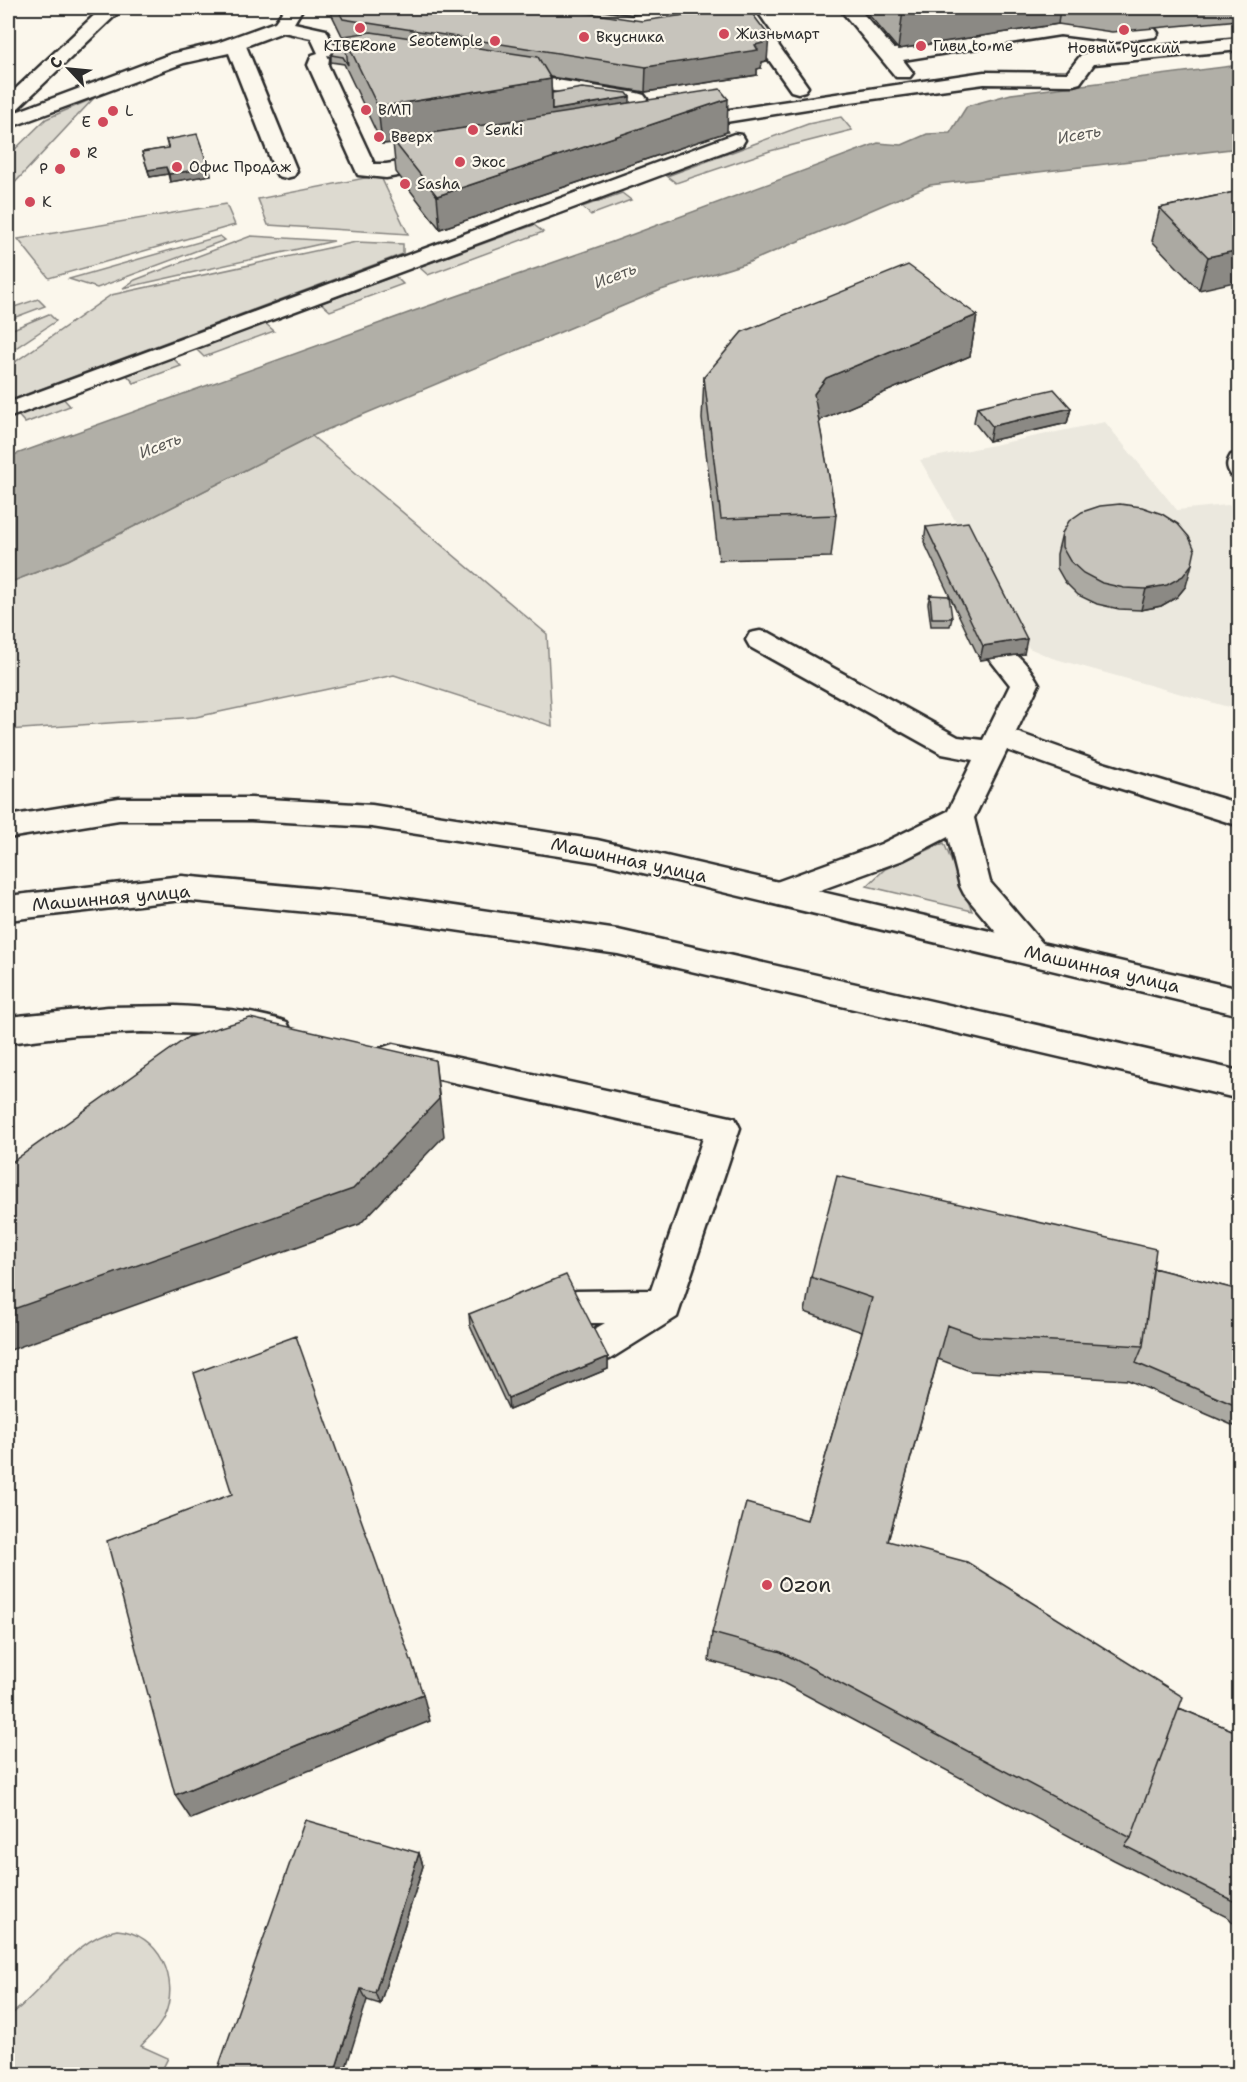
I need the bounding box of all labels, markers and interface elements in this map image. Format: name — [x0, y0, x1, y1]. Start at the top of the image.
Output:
marker: KIBERone — [353, 21, 367, 35]
marker: Новый Русский — [1117, 23, 1131, 37]
place label: Жизньмарт — [736, 24, 820, 44]
place label: Вкусника — [596, 27, 665, 47]
marker: Жизньмарт — [717, 27, 731, 41]
marker: Вкусника — [577, 30, 591, 44]
place label: Seotemple — [409, 31, 483, 51]
marker: Seotemple — [488, 34, 502, 48]
place label: KIBERone — [324, 36, 396, 56]
place label: Гиви to me — [933, 36, 1013, 56]
place label: Новый Русский — [1068, 38, 1181, 58]
north arrow — [39, 39, 99, 99]
marker: Гиви to me — [914, 39, 928, 53]
text: С — [44, 53, 68, 72]
place label: ВМП — [378, 100, 411, 120]
place label: L — [125, 101, 133, 121]
marker: ВМП — [359, 103, 373, 117]
marker: L — [106, 104, 120, 118]
place label: E — [82, 112, 91, 132]
marker: E — [96, 115, 110, 129]
place label: Senki — [485, 120, 523, 140]
water label: Исеть — [1056, 120, 1103, 149]
marker: Senki — [466, 123, 480, 137]
place label: Вверх — [391, 127, 433, 147]
marker: Вверх — [372, 130, 386, 144]
place label: R — [87, 143, 97, 163]
marker: R — [68, 146, 82, 160]
place label: Экос — [472, 152, 506, 172]
marker: Экос — [453, 155, 467, 169]
place label: Офис Продаж — [189, 157, 292, 177]
place label: P — [39, 159, 48, 179]
marker: Офис Продаж — [170, 160, 184, 174]
marker: P — [53, 162, 67, 176]
place label: Sasha — [417, 174, 461, 194]
marker: Sasha — [398, 177, 412, 191]
place label: K — [42, 192, 52, 212]
marker: K — [23, 195, 37, 209]
water label: Исеть — [591, 258, 640, 293]
water label: Исеть — [136, 428, 185, 463]
street label: Машинная улица — [549, 832, 709, 888]
street label: Машинная улица — [31, 879, 191, 917]
street label: Машинная улица — [1022, 939, 1182, 999]
place label: Ozon — [779, 1571, 831, 1599]
marker: Ozon — [760, 1578, 774, 1592]

